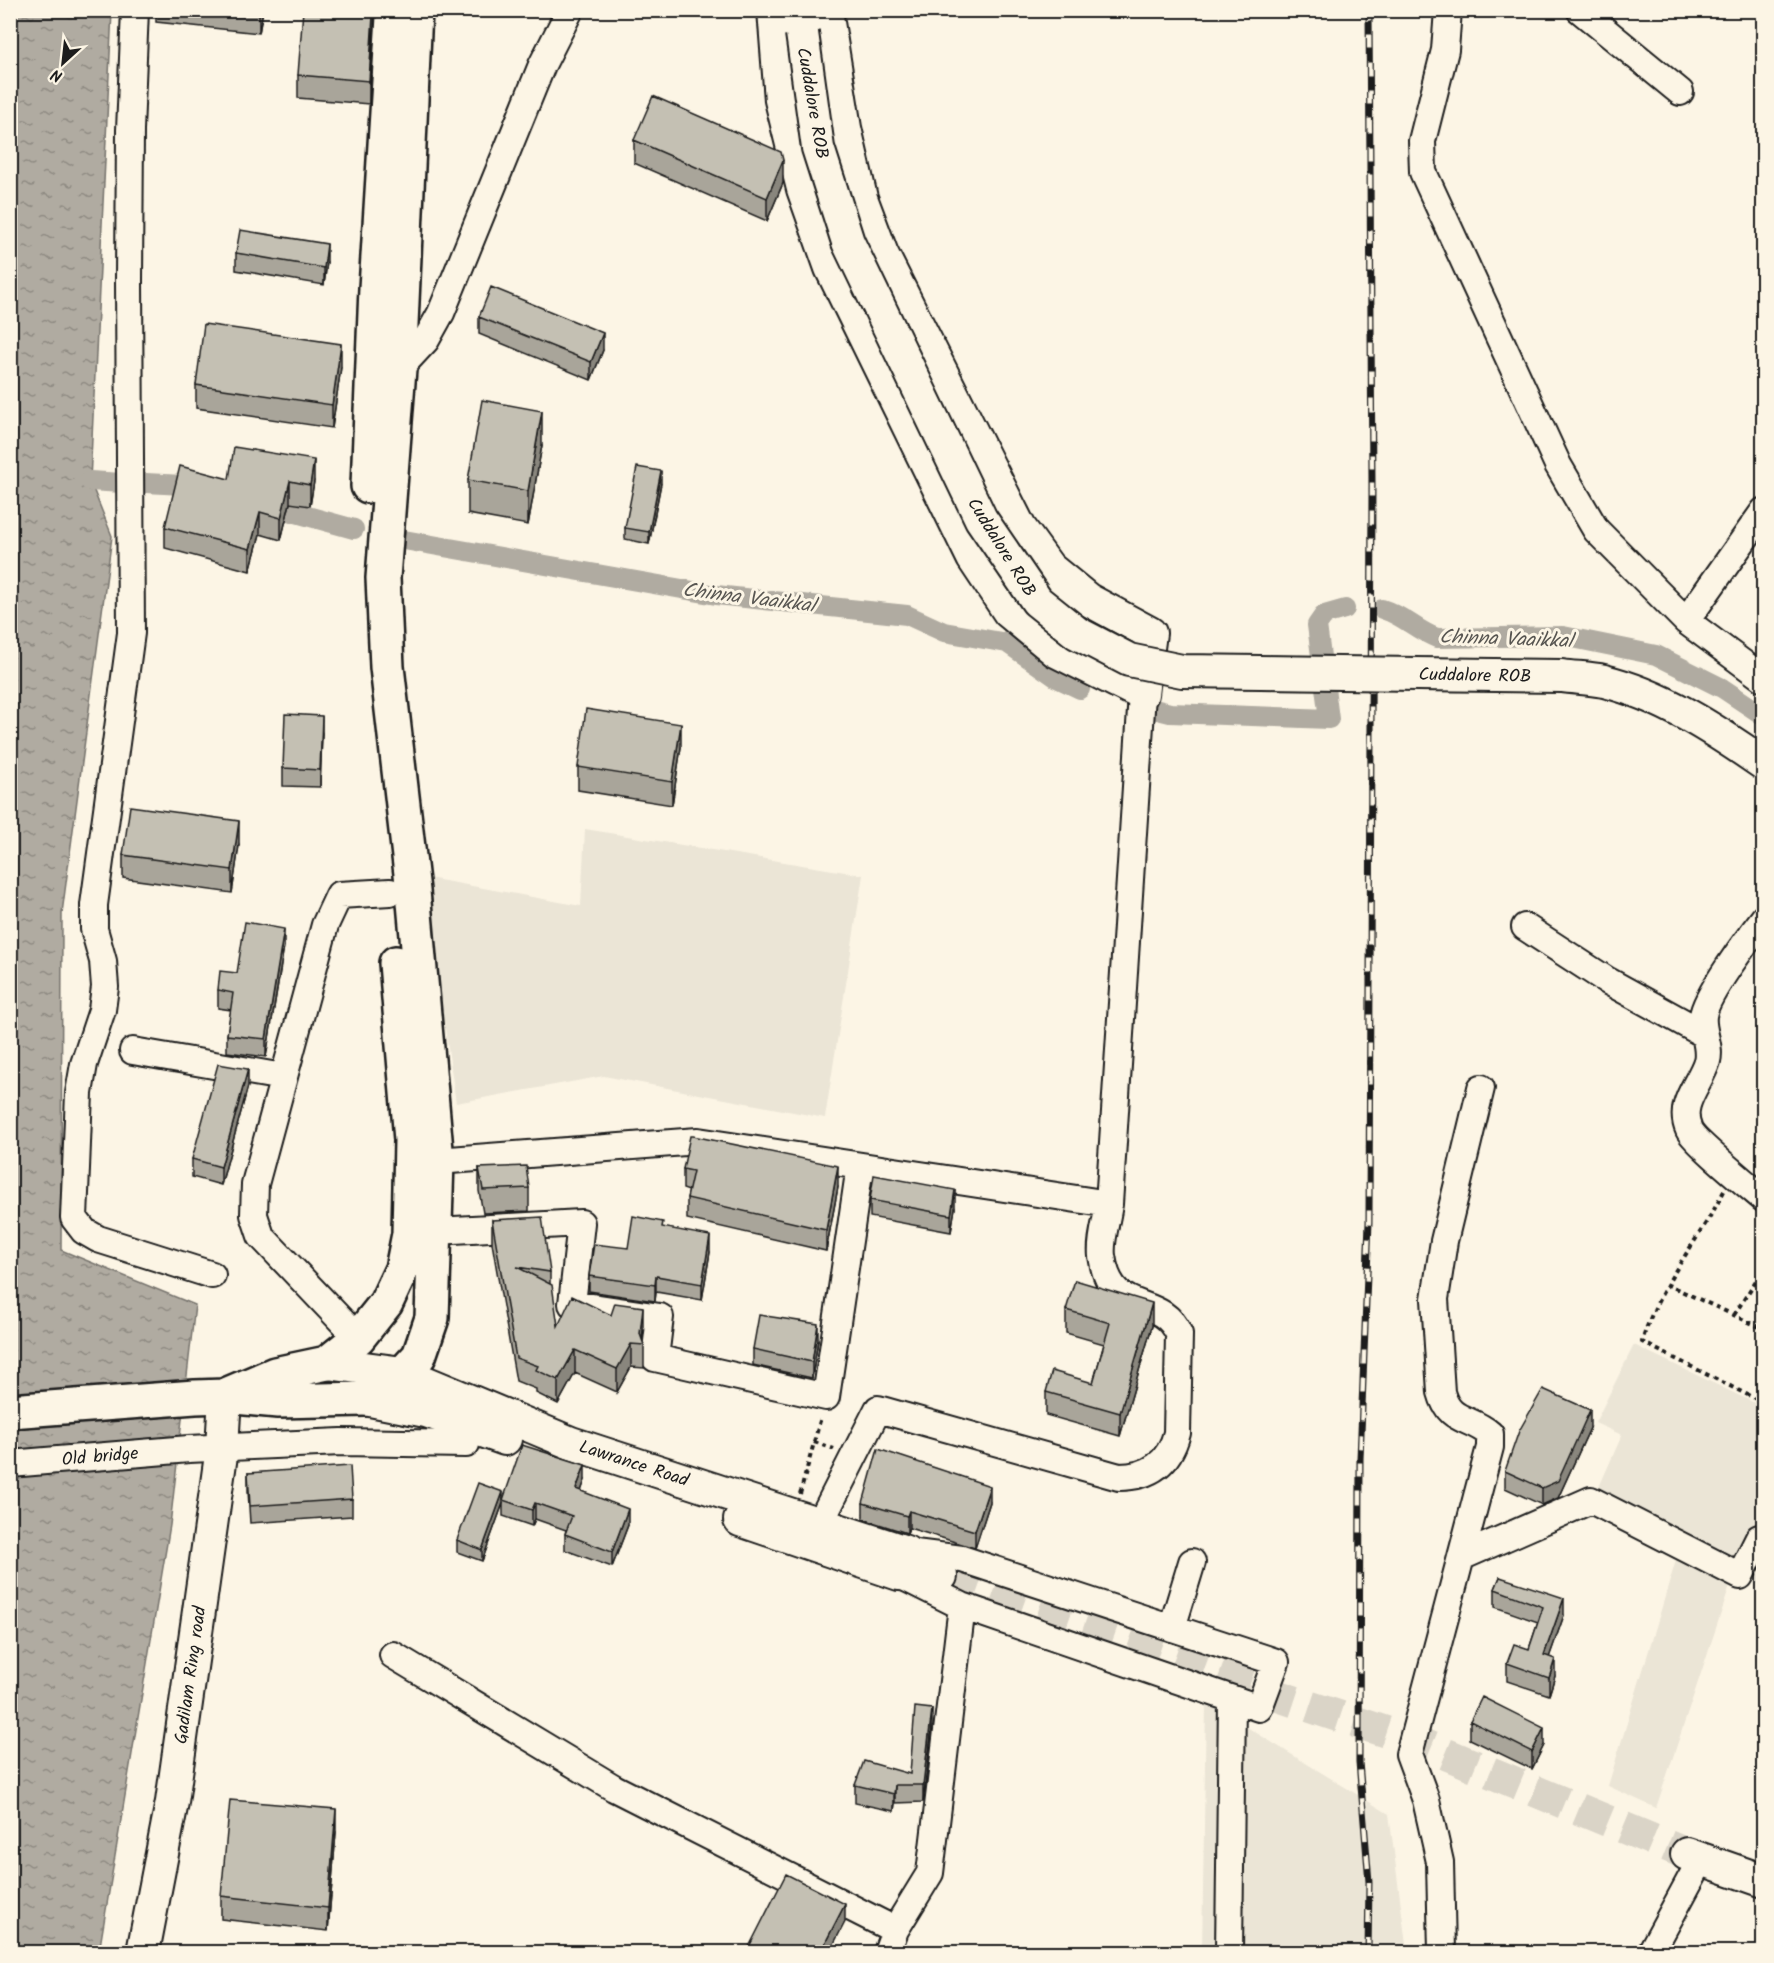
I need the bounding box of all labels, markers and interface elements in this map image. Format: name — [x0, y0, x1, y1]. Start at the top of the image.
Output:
north arrow — [33, 33, 93, 93]
street label: Cuddalore ROB — [787, 45, 836, 161]
text: N — [47, 62, 67, 88]
street label: Cuddalore ROB — [959, 492, 1043, 603]
water label: Chinna Vaaikkal — [681, 575, 821, 623]
water label: Chinna Vaaikkal — [1439, 622, 1577, 658]
street label: Cuddalore ROB — [1418, 661, 1532, 692]
street label: Lawrance Road — [575, 1433, 693, 1496]
street label: Old bridge — [61, 1440, 140, 1475]
street label: Gadilam Ring road — [167, 1603, 216, 1746]

